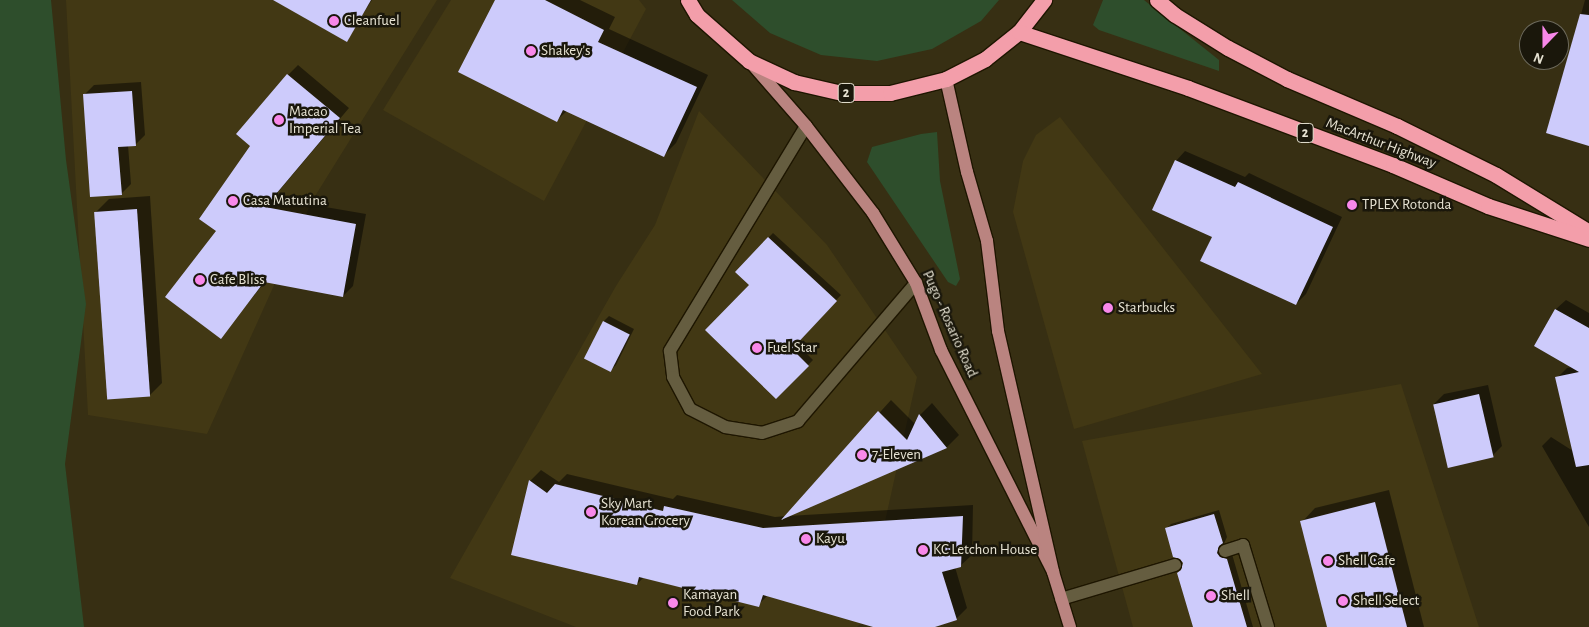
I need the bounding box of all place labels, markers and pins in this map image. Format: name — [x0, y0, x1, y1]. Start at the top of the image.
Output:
place label: Cleanfuel — [344, 12, 400, 30]
marker: Cleanfuel — [328, 15, 340, 27]
place label: Shakey's — [541, 42, 591, 60]
marker: Shakey's — [525, 45, 537, 57]
place label: Macao Imperial Tea — [289, 102, 361, 137]
marker: Macao Imperial Tea — [273, 114, 285, 126]
place label: Casa Matutina — [243, 192, 327, 210]
marker: Casa Matutina — [227, 195, 239, 207]
place label: TPLEX Rotonda — [1362, 196, 1451, 214]
marker: TPLEX Rotonda — [1346, 199, 1358, 211]
place label: Cafe Bliss — [210, 271, 265, 289]
marker: Cafe Bliss — [194, 274, 206, 286]
place label: Starbucks — [1118, 299, 1175, 317]
marker: Starbucks — [1102, 302, 1114, 314]
place label: Fuel Star — [767, 339, 817, 357]
marker: Fuel Star — [751, 342, 763, 354]
place label: 7-Eleven — [872, 446, 921, 464]
marker: 7-Eleven — [856, 449, 868, 461]
place label: Sky Mart Korean Grocery — [601, 494, 690, 529]
marker: Sky Mart Korean Grocery — [585, 506, 597, 518]
place label: Kayu — [816, 530, 845, 548]
marker: Kayu — [800, 533, 812, 545]
place label: KC Letchon House — [933, 541, 1037, 559]
marker: KC Letchon House — [917, 544, 929, 556]
place label: Shell Cafe — [1338, 552, 1395, 570]
marker: Shell Cafe — [1322, 555, 1334, 567]
place label: Kamayan Food Park — [683, 585, 740, 620]
place label: Shell — [1221, 587, 1250, 605]
marker: Shell — [1205, 590, 1217, 602]
place label: Shell Select — [1353, 592, 1419, 610]
marker: Shell Select — [1337, 595, 1349, 607]
marker: Kamayan Food Park — [667, 597, 679, 609]

